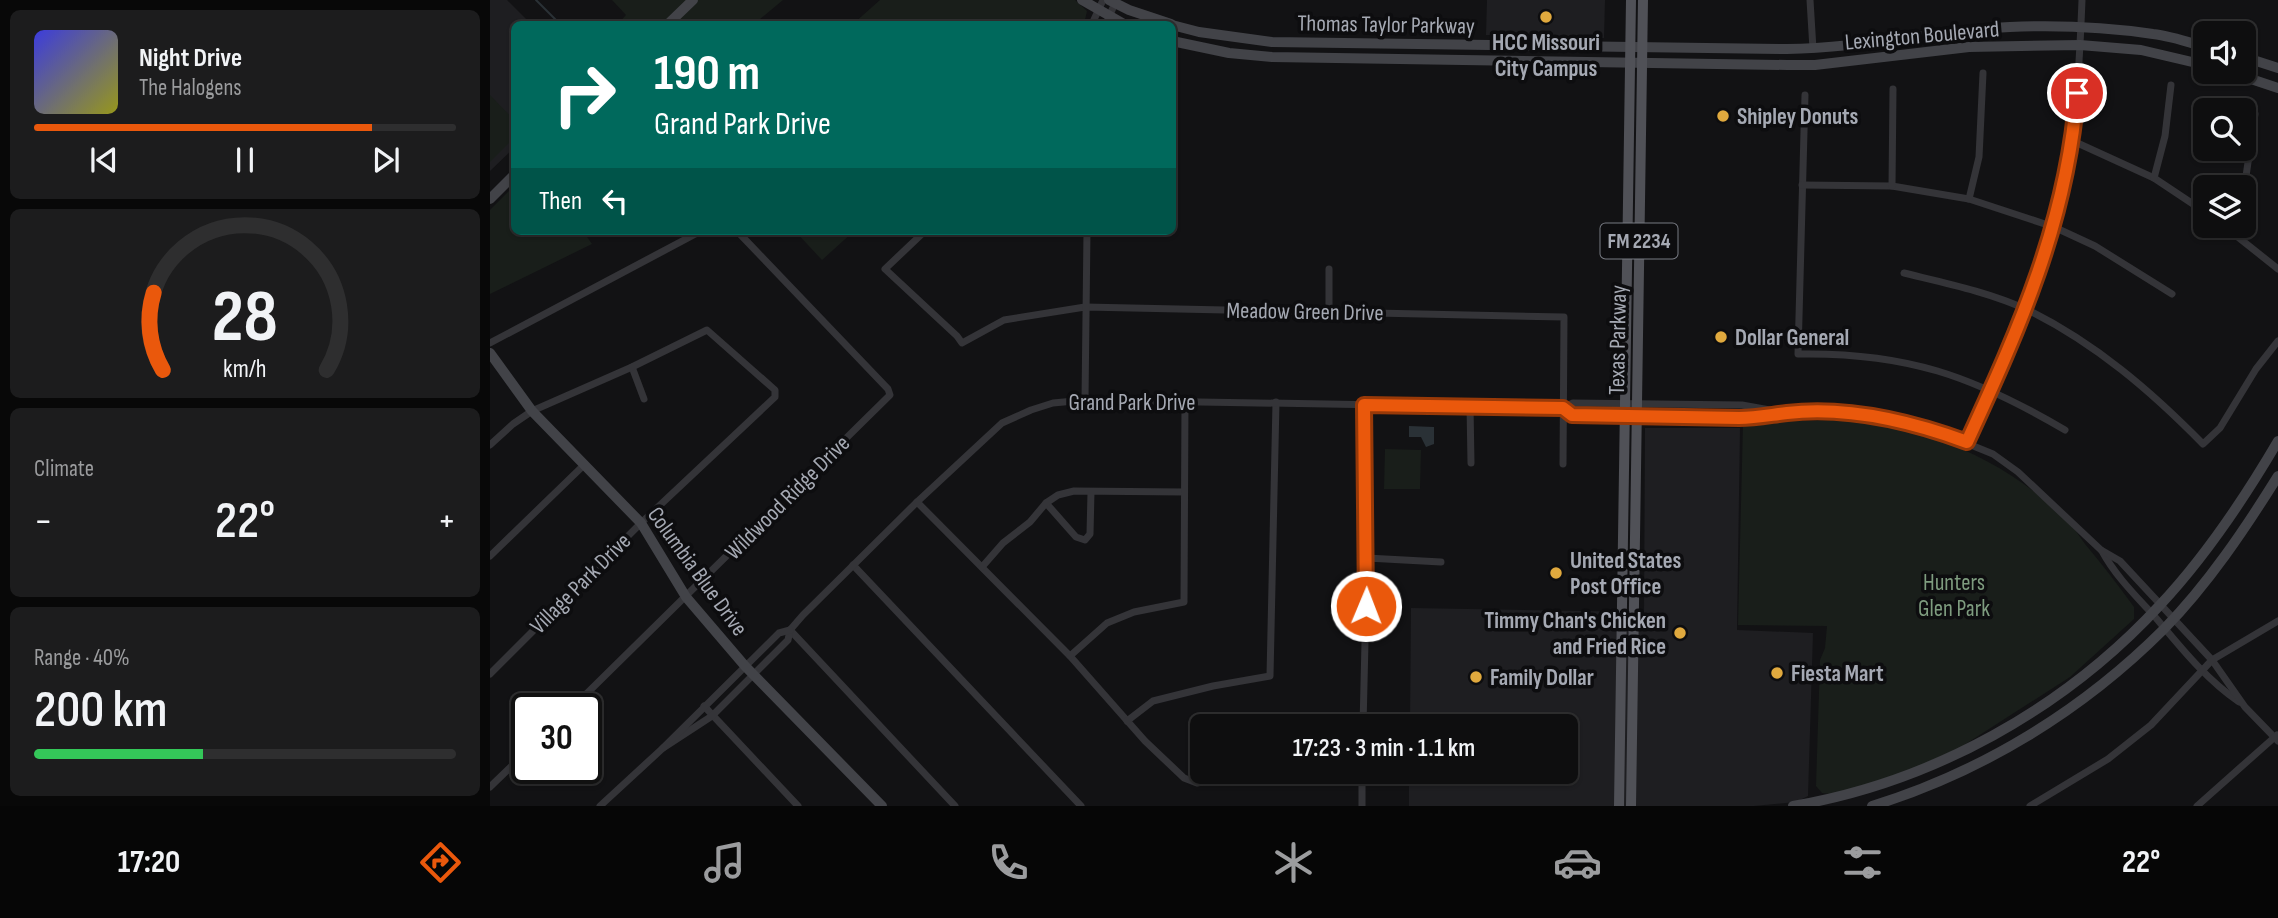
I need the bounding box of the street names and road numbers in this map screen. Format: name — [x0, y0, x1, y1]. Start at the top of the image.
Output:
street label: Thomas Taylor Parkway — [1297, 9, 1475, 41]
street label: Lexington Boulevard — [1844, 15, 2001, 57]
road number: FM 2234 — [1600, 224, 1678, 258]
street label: Texas Parkway — [1603, 285, 1633, 395]
street label: Meadow Green Drive — [1226, 297, 1384, 327]
street label: Grand Park Drive — [1068, 389, 1196, 417]
street label: Wildwood Ridge Drive — [719, 429, 856, 566]
street label: Columbia Blue Drive — [641, 502, 753, 642]
street label: Village Park Drive — [524, 527, 637, 640]

